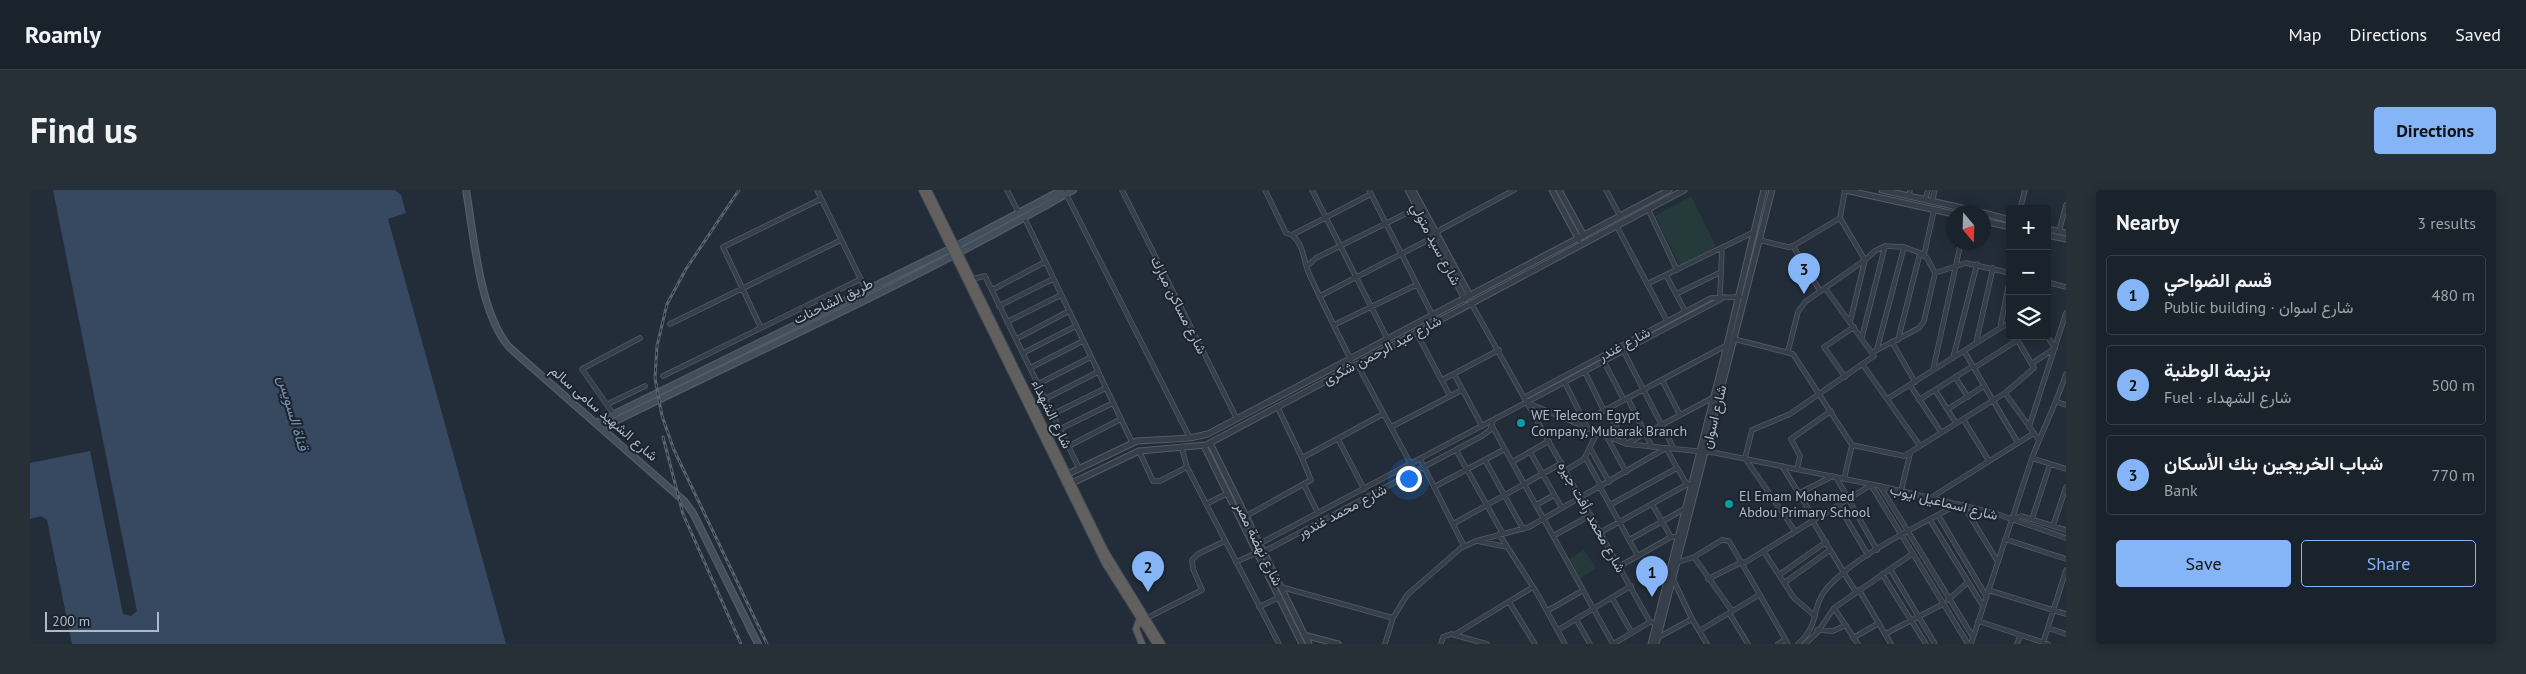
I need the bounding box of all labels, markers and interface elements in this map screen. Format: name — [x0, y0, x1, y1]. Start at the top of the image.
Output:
text: Roamly — [25, 19, 101, 50]
text: Map — [2289, 23, 2321, 46]
text: Directions — [2349, 23, 2427, 46]
text: Saved — [2455, 23, 2501, 46]
text: Find us — [30, 107, 138, 153]
button: Directions — [2374, 107, 2496, 154]
street label: شارع سيد متولي — [1404, 200, 1465, 290]
north arrow — [1946, 205, 1991, 250]
map controls — [2006, 205, 2051, 340]
button: + — [2006, 205, 2051, 250]
text: Nearby — [2116, 209, 2179, 236]
text: 3 results — [2417, 213, 2476, 233]
button: − — [2006, 250, 2051, 295]
street label: شارع مساكن مبارك — [1145, 253, 1211, 358]
pin: 3 — [1788, 253, 1820, 294]
text: قسم الضواحي — [2164, 268, 2272, 292]
street label: طريق الشاحنات — [790, 274, 876, 328]
text: 1 — [2128, 285, 2138, 305]
text: 480 m — [2432, 285, 2475, 305]
button: layers — [2006, 295, 2051, 340]
text: Public building · شارع اسوان — [2164, 297, 2353, 317]
street label: شارع عبد الرحمن شكرى — [1320, 311, 1445, 391]
street label: شارع غندر — [1594, 323, 1654, 367]
text: بنزيمة الوطنية — [2164, 358, 2271, 382]
street label: شارع الشهيد سامى سالم — [545, 361, 662, 466]
water label: قناة السويس — [274, 373, 314, 454]
text: 2 — [2128, 375, 2138, 395]
text: 500 m — [2432, 375, 2475, 395]
street label: شارع الشهداء — [1026, 377, 1076, 452]
street label: شارع اسوان — [1697, 383, 1733, 451]
text: Fuel · شارع الشهداء — [2164, 387, 2291, 407]
place label: WE Telecom Egypt Company, Mubarak Branch — [1531, 406, 1687, 440]
marker: WE Telecom Egypt Company, Mubarak Branch — [1515, 417, 1527, 429]
text: شباب الخريجين بنك الأسكان — [2164, 451, 2383, 475]
street label: شارع محمد رأفت جيره — [1552, 458, 1630, 577]
text: 3 — [2128, 465, 2138, 485]
text: 770 m — [2432, 465, 2475, 485]
your location — [1396, 466, 1422, 492]
street label: شارع محمد غندور — [1293, 480, 1391, 544]
street label: شارع اسماعيل ايوب — [1888, 480, 2000, 526]
text: Bank — [2164, 480, 2198, 500]
place label: El Emam Mohamed Abdou Primary School — [1739, 487, 1870, 521]
street label: شارع نهضة مصر — [1229, 498, 1287, 590]
marker: El Emam Mohamed Abdou Primary School — [1723, 498, 1735, 510]
button: Save — [2116, 540, 2291, 587]
button: Share — [2301, 540, 2476, 587]
pin: 2 — [1132, 551, 1164, 592]
pin: 1 — [1636, 556, 1668, 597]
scale bar — [45, 609, 159, 632]
text: 200 m — [52, 612, 90, 630]

